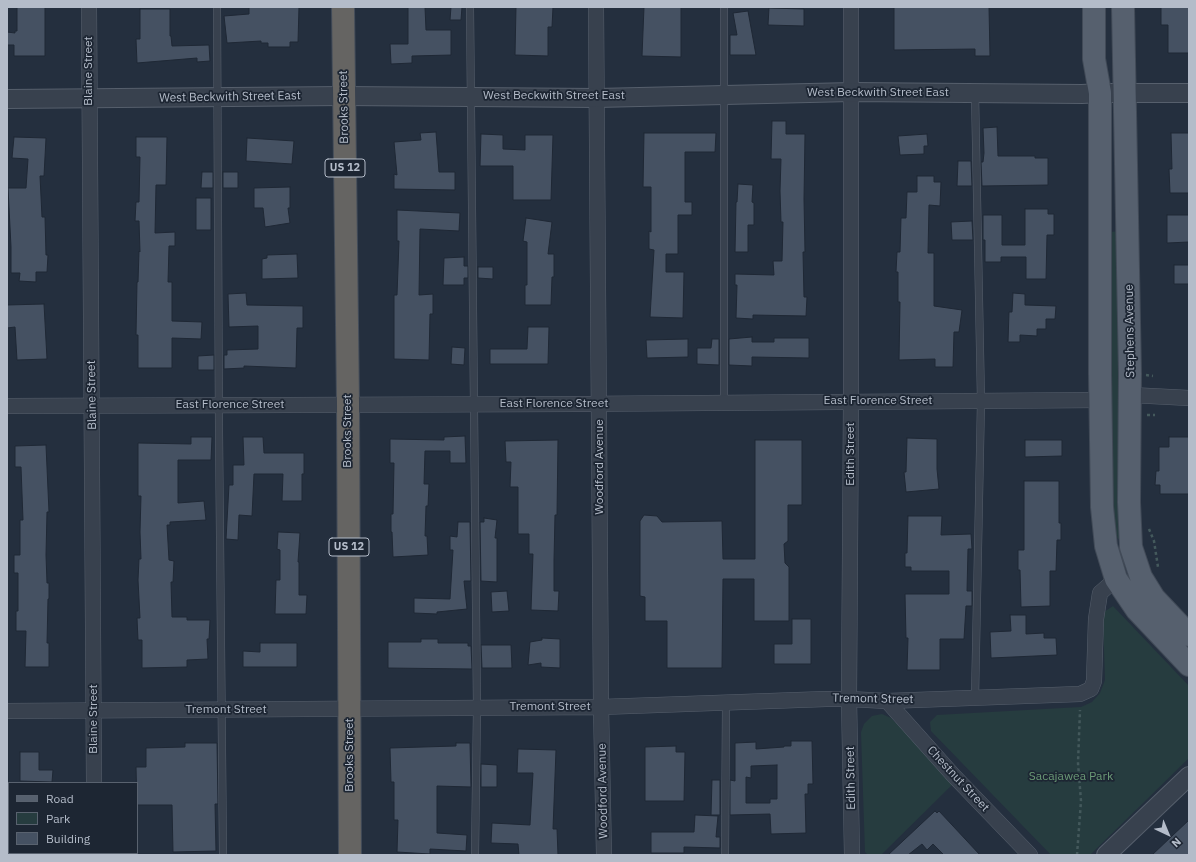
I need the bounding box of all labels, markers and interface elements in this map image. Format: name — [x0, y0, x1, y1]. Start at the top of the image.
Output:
street label: Blaine Street — [82, 36, 96, 106]
street label: Brooks Street — [336, 70, 352, 144]
street label: West Beckwith Street East — [807, 86, 949, 100]
street label: West Beckwith Street East — [159, 89, 301, 105]
street label: West Beckwith Street East — [483, 89, 625, 103]
road number: US 12 — [325, 159, 365, 177]
street label: Stephens Avenue — [1122, 284, 1138, 378]
street label: Blaine Street — [84, 360, 100, 430]
street label: Brooks Street — [341, 394, 355, 468]
street label: East Florence Street — [824, 394, 932, 408]
street label: East Florence Street — [500, 397, 608, 411]
street label: East Florence Street — [176, 398, 284, 412]
street label: Woodford Avenue — [593, 419, 607, 515]
street label: Edith Street — [844, 422, 858, 486]
road number: US 12 — [329, 538, 369, 556]
street label: Blaine Street — [87, 684, 101, 754]
street label: Tremont Street — [832, 691, 914, 707]
street label: Tremont Street — [509, 700, 591, 714]
street label: Tremont Street — [185, 703, 267, 717]
street label: Brooks Street — [343, 718, 357, 792]
street label: Woodford Avenue — [595, 743, 611, 839]
street label: Chestnut Street — [924, 743, 992, 815]
street label: Edith Street — [843, 746, 859, 810]
park label: Sacajawea Park — [1029, 770, 1113, 784]
legend — [8, 782, 138, 854]
text: Road — [46, 791, 74, 806]
text: Park — [46, 811, 70, 826]
north arrow — [1148, 814, 1188, 854]
text: Building — [46, 831, 90, 846]
text: N — [1169, 835, 1184, 850]

